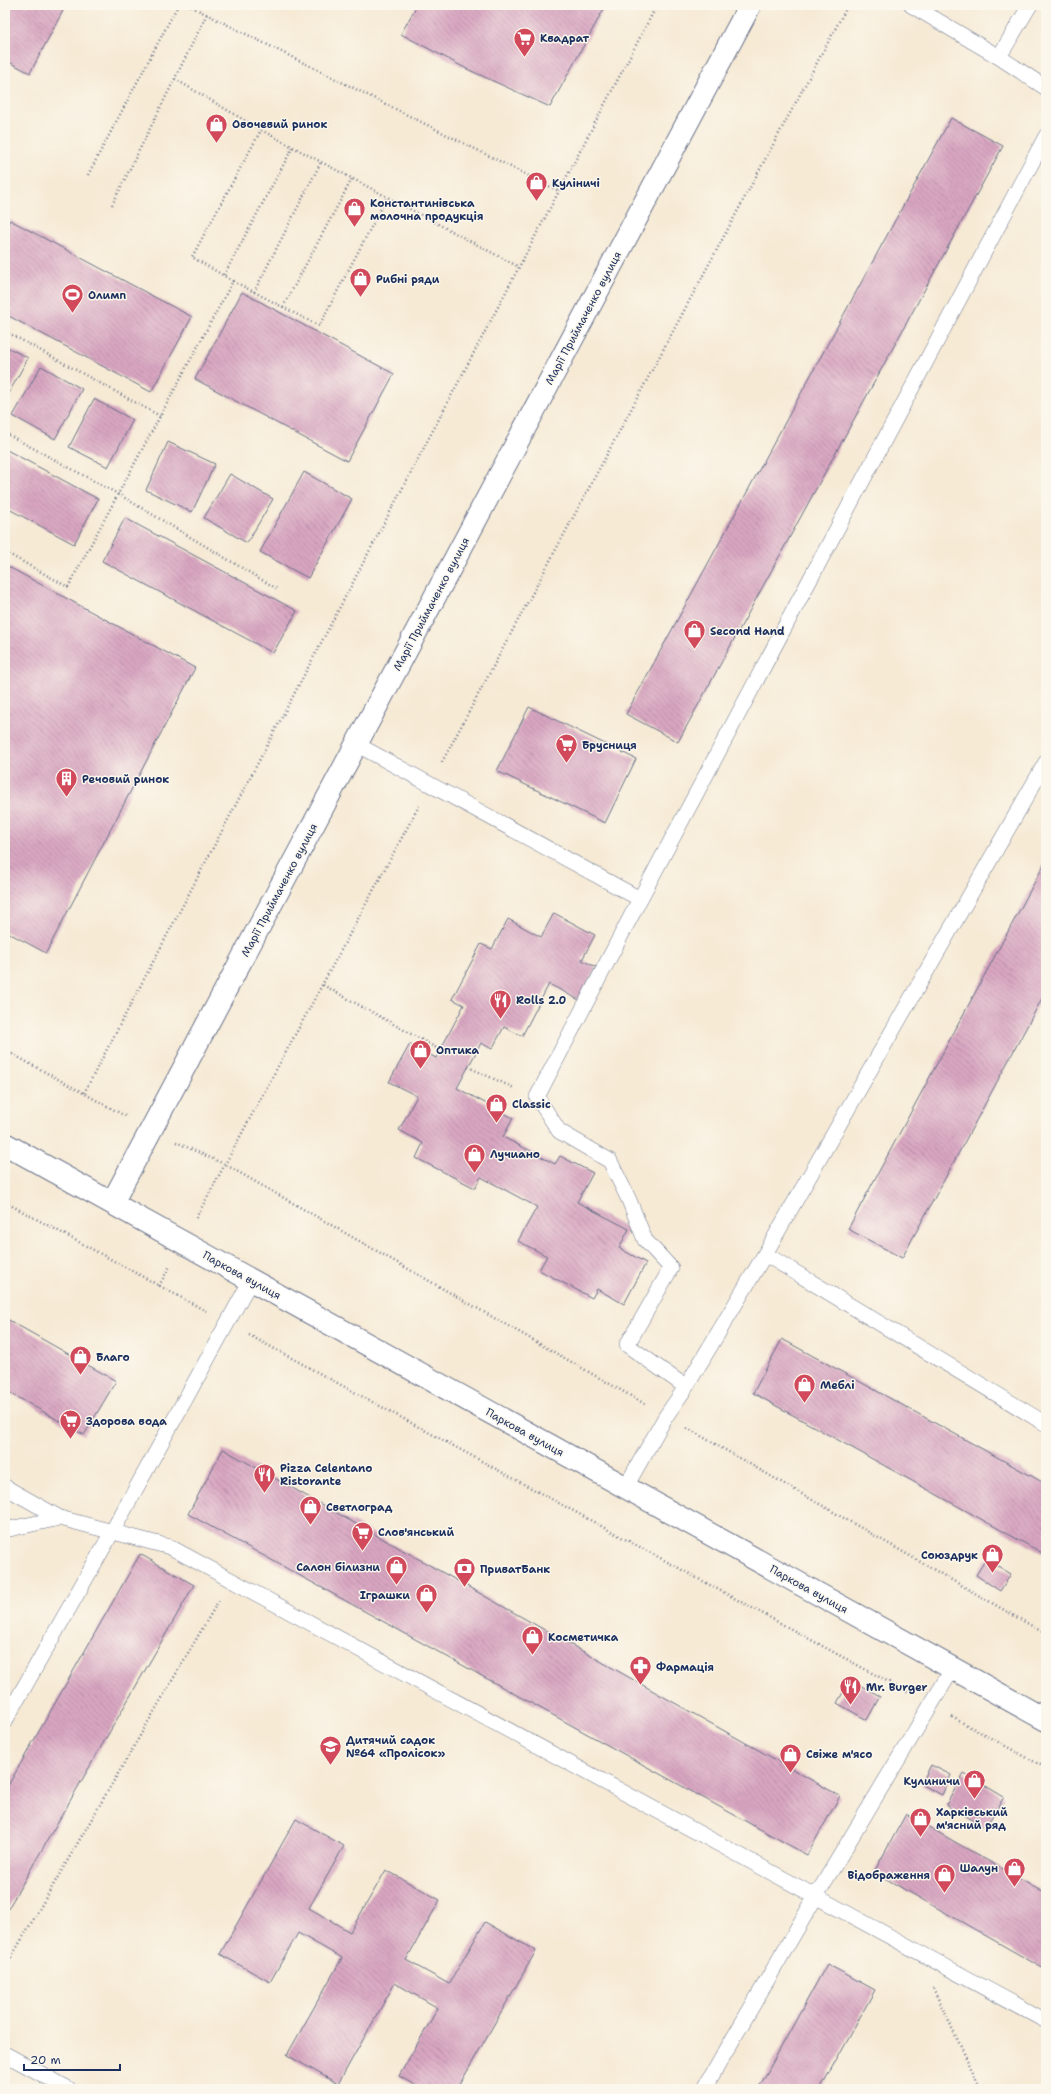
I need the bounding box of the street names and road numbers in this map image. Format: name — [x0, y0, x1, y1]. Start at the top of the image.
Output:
street label: Марії Приймаченко вулиця — [542, 249, 625, 388]
street label: Марії Приймаченко вулиця — [390, 535, 473, 674]
street label: Марії Приймаченко вулиця — [238, 821, 321, 960]
street label: Паркова вулиця — [200, 1248, 284, 1303]
street label: Паркова вулиця — [483, 1405, 567, 1460]
street label: Паркова вулиця — [767, 1562, 851, 1617]

